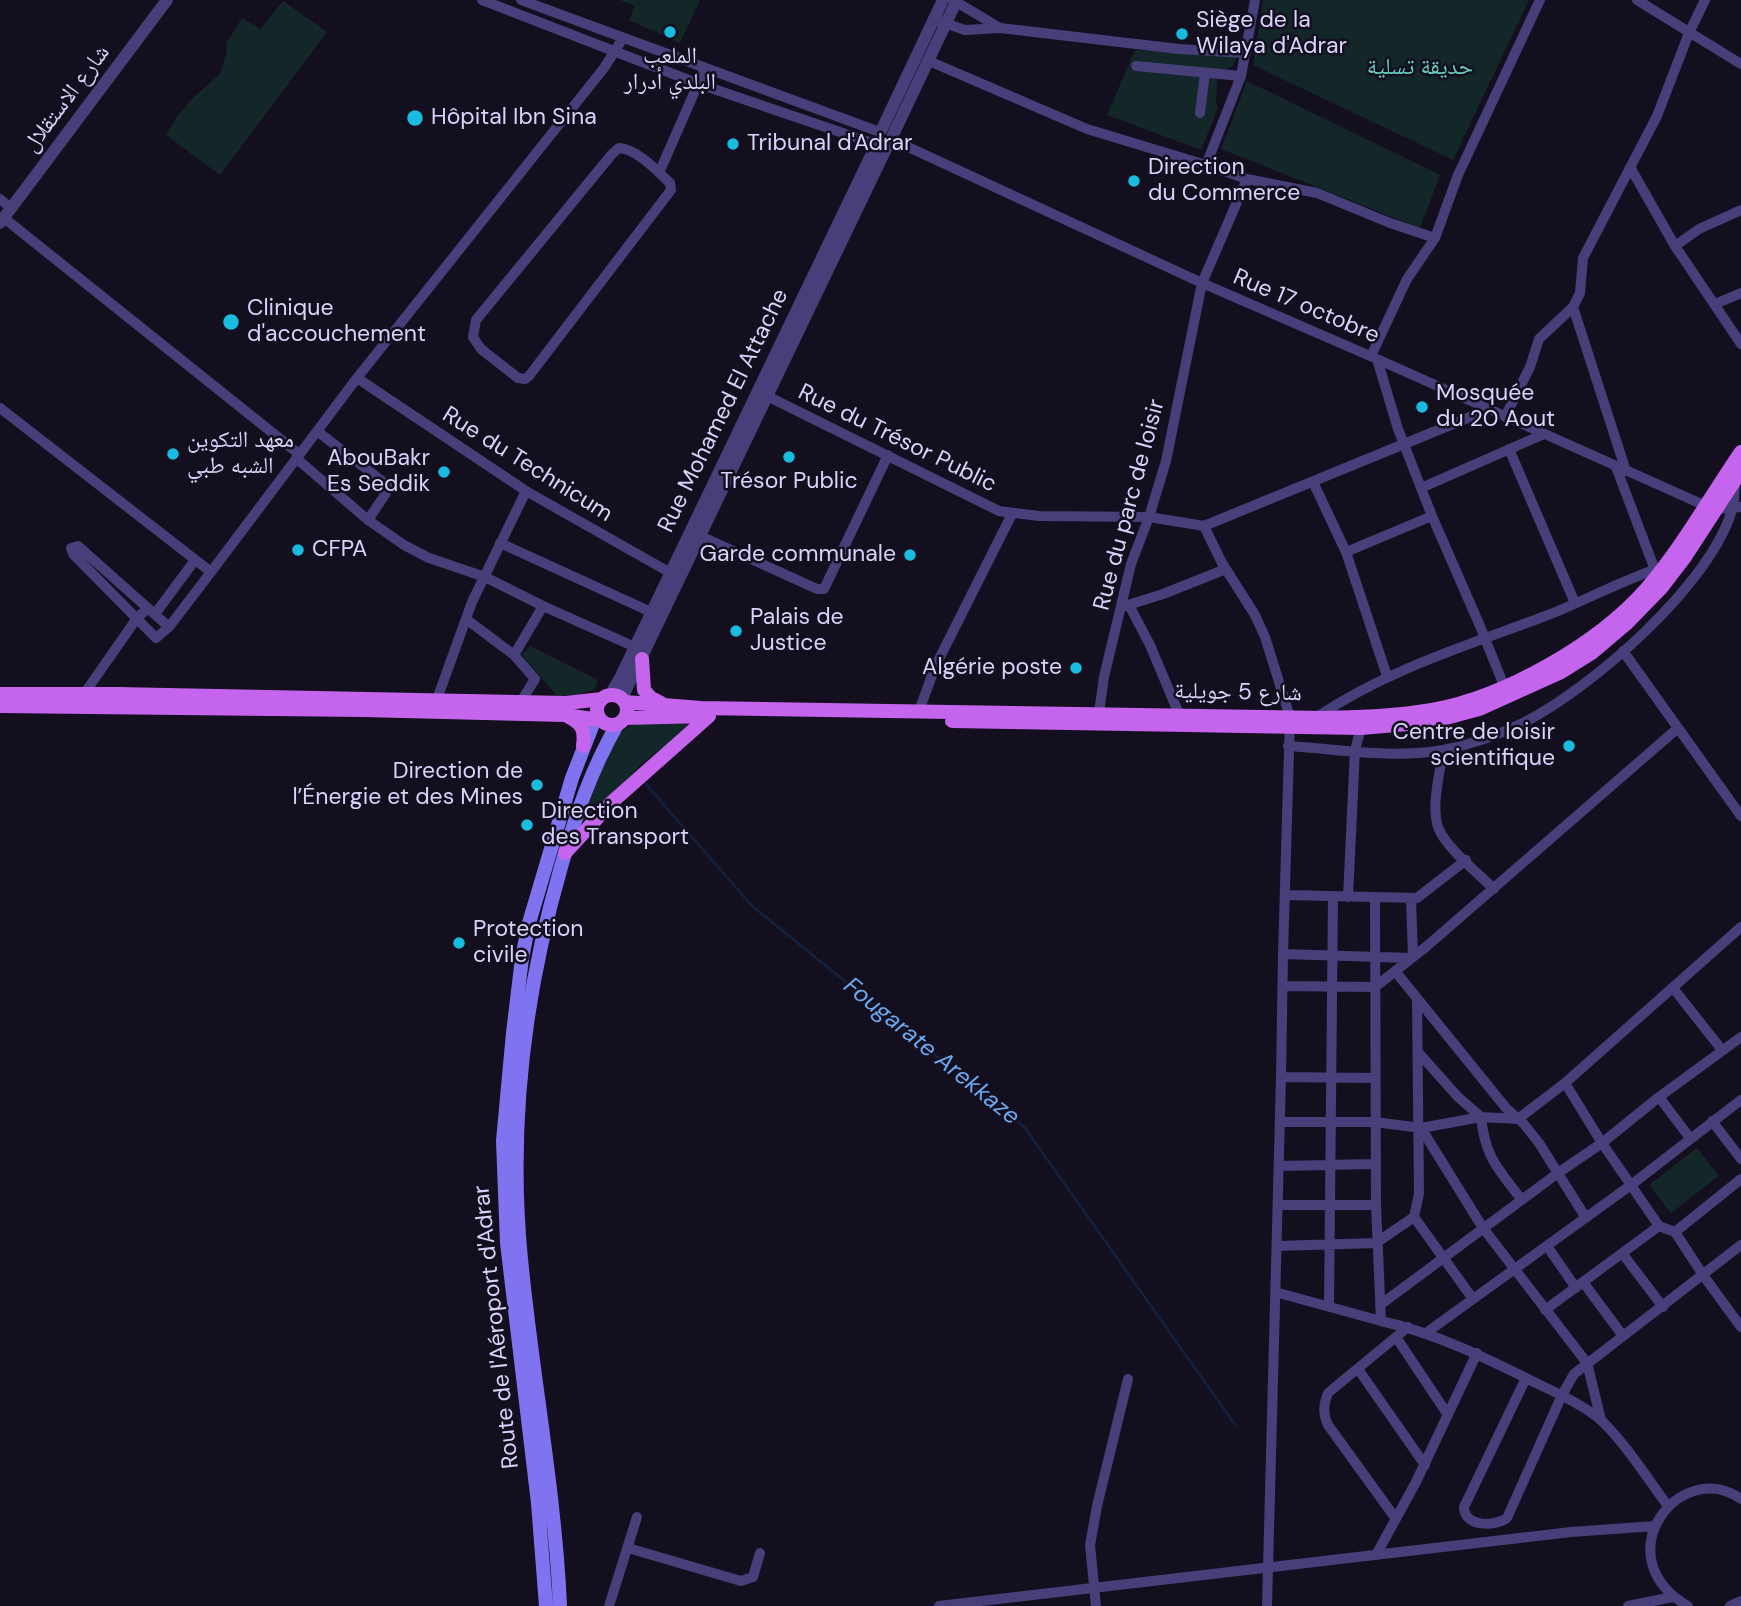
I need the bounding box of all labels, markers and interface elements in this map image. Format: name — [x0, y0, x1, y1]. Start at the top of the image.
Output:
place label: Siège de la Wilaya d'Adrar — [1196, 7, 1347, 61]
marker: الملعب البلدي أدرار — [662, 24, 678, 40]
marker: Siège de la Wilaya d'Adrar — [1174, 26, 1190, 42]
street label: شارع الاستقلال — [18, 40, 116, 158]
place label: الملعب البلدي أدرار — [624, 43, 716, 97]
park label: حديقة تسلية — [1367, 54, 1473, 82]
place label: Hôpital Ibn Sina — [431, 104, 597, 132]
marker: Hôpital Ibn Sina — [405, 108, 425, 128]
place label: Tribunal d'Adrar — [747, 130, 912, 158]
marker: Tribunal d'Adrar — [725, 136, 741, 152]
place label: Direction du Commerce — [1148, 154, 1300, 208]
marker: Direction du Commerce — [1126, 173, 1142, 189]
street label: Rue 17 octobre — [1229, 264, 1383, 350]
street label: Rue Mohamed El Attache — [653, 285, 795, 537]
place label: Clinique d'accouchement — [247, 295, 426, 349]
marker: Clinique d'accouchement — [221, 312, 241, 332]
street label: Rue du Trésor Public — [793, 379, 1001, 499]
place label: Mosquée du 20 Aout — [1436, 380, 1555, 434]
street label: Rue du parc de loisir — [1089, 396, 1171, 614]
marker: Mosquée du 20 Aout — [1414, 399, 1430, 415]
street label: Rue du Technicum — [437, 401, 617, 529]
place label: معهد التكوين الشبه طبي — [187, 427, 294, 481]
place label: AbouBakr Es Seddik — [327, 445, 430, 499]
marker: معهد التكوين الشبه طبي — [165, 446, 181, 462]
marker: Trésor Public — [781, 449, 797, 465]
marker: AbouBakr Es Seddik — [436, 464, 452, 480]
place label: Trésor Public — [720, 468, 858, 496]
place label: CFPA — [312, 536, 367, 564]
place label: Garde communale — [700, 541, 896, 569]
marker: CFPA — [290, 542, 306, 558]
marker: Garde communale — [902, 547, 918, 563]
place label: Palais de Justice — [750, 604, 844, 658]
marker: Palais de Justice — [728, 623, 744, 639]
place label: Algérie poste — [922, 654, 1062, 682]
marker: Algérie poste — [1068, 660, 1084, 676]
street label: شارع 5 جويلية — [1174, 678, 1302, 708]
place label: Centre de loisir scientifique — [1393, 719, 1555, 773]
marker: Centre de loisir scientifique — [1561, 738, 1577, 754]
place label: Direction de l’Énergie et des Mines — [292, 758, 523, 812]
marker: Direction de l’Énergie et des Mines — [529, 777, 545, 793]
place label: Direction des Transport — [541, 798, 689, 852]
marker: Direction des Transport — [519, 817, 535, 833]
place label: Protection civile — [473, 916, 584, 970]
marker: Protection civile — [451, 935, 467, 951]
water label: Fougarate Arekkaze — [837, 972, 1025, 1132]
street label: Route de l'Aéroport d'Adrar — [468, 1184, 526, 1470]

